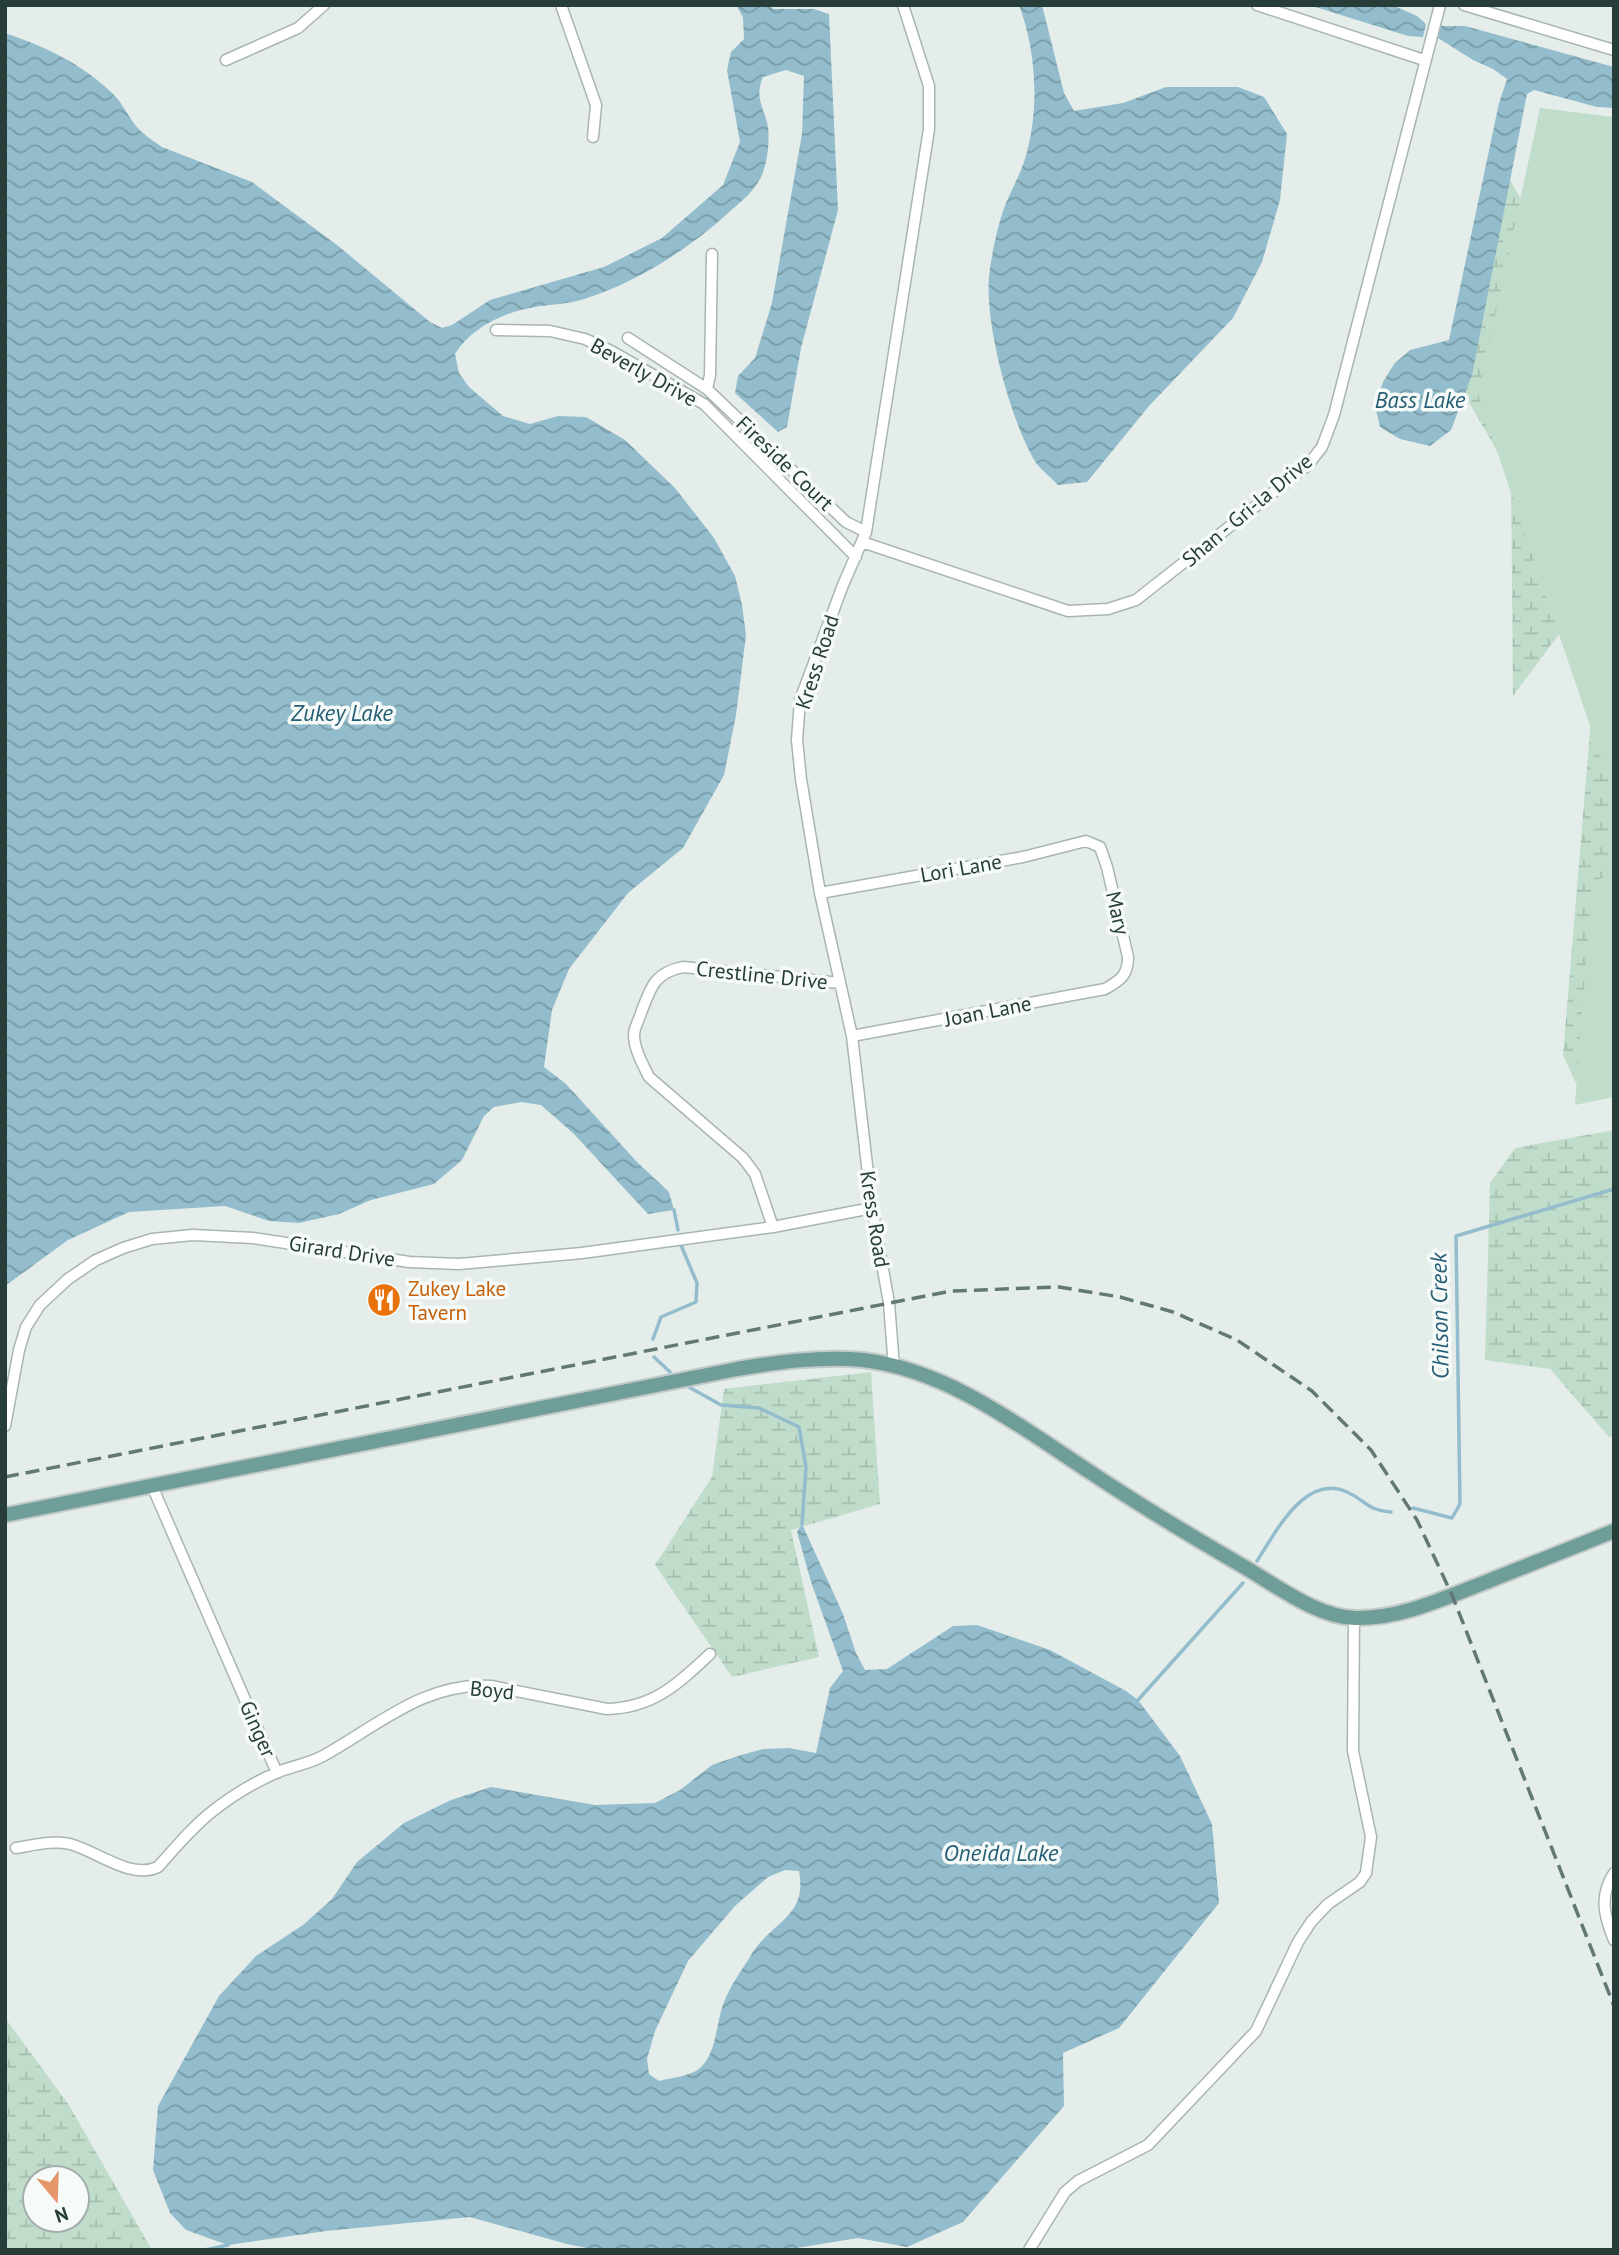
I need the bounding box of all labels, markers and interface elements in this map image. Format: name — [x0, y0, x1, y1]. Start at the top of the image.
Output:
street label: Beverly Drive — [586, 332, 702, 412]
water label: Bass Lake — [1375, 385, 1466, 414]
street label: Fireside Court — [731, 410, 839, 516]
street label: Shan - Gri-la Drive — [1176, 447, 1318, 573]
street label: Kress Road — [789, 611, 845, 713]
water label: Zukey Lake — [290, 698, 393, 727]
street label: Lori Lane — [918, 848, 1004, 888]
street label: Mary — [1100, 889, 1136, 938]
street label: Crestline Drive — [695, 955, 829, 995]
street label: Joan Lane — [941, 989, 1034, 1033]
street label: Kress Road — [854, 1169, 896, 1269]
street label: Girard Drive — [287, 1229, 397, 1273]
water label: Chilson Creek — [1423, 1251, 1455, 1380]
place label: Zukey Lake Tavern — [408, 1275, 506, 1326]
restaurant icon: Zukey Lake Tavern — [365, 1281, 403, 1319]
street label: Boyd — [469, 1674, 515, 1706]
street label: Ginger — [234, 1697, 282, 1761]
water label: Oneida Lake — [944, 1838, 1059, 1867]
north arrow — [21, 2164, 91, 2234]
text: N — [52, 2202, 71, 2228]

